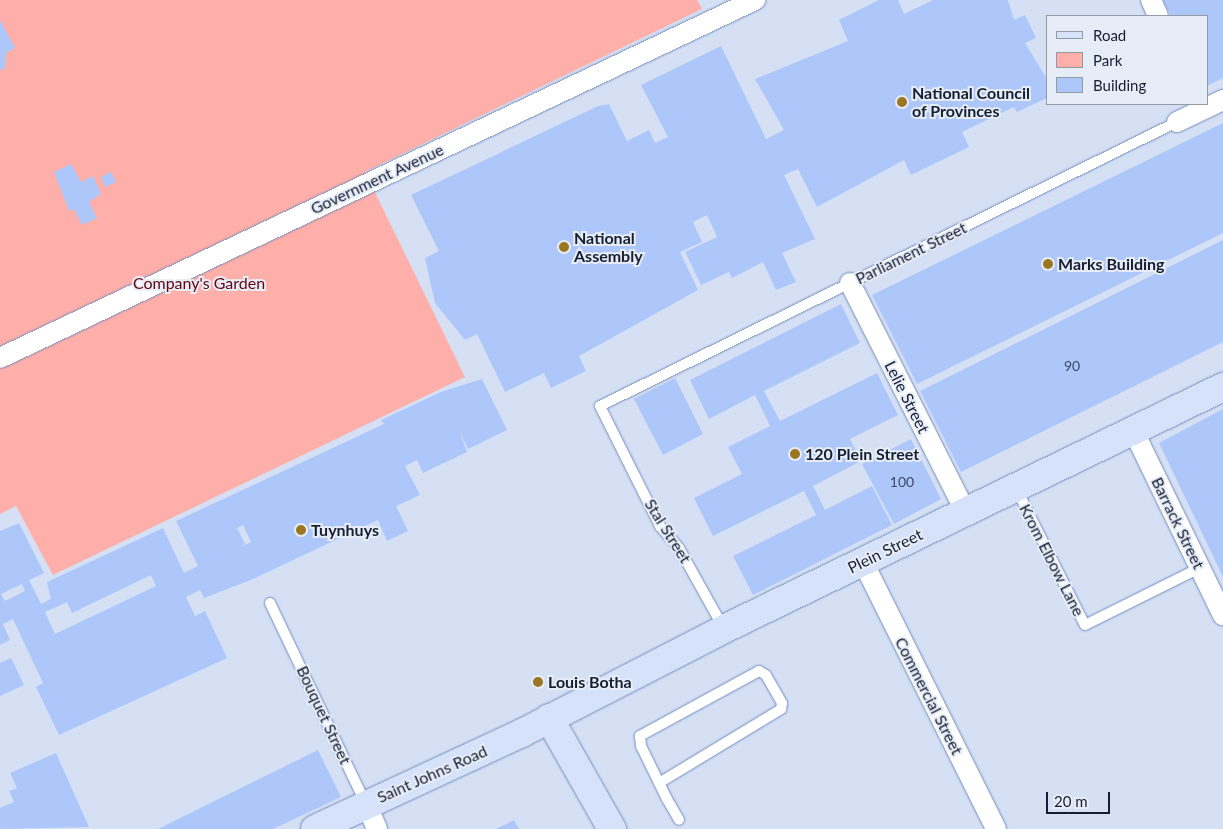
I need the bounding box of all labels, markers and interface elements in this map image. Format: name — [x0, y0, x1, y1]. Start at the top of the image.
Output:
legend — [1046, 15, 1208, 105]
text: Road — [1093, 26, 1126, 44]
text: Park — [1093, 51, 1122, 69]
text: Building — [1093, 76, 1146, 94]
place label: National Council of Provinces — [912, 83, 1030, 121]
marker: National Council of Provinces — [896, 96, 908, 108]
street label: Government Avenue — [307, 140, 447, 218]
street label: Parliament Street — [852, 218, 970, 288]
place label: National Assembly — [574, 228, 643, 266]
marker: National Assembly — [558, 241, 570, 253]
place label: Marks Building — [1058, 254, 1165, 274]
marker: Marks Building — [1042, 258, 1054, 270]
park label: Company's Garden — [133, 273, 265, 293]
street label: Lelie Street — [881, 358, 933, 436]
house number: 90 — [1064, 358, 1080, 374]
place label: 120 Plein Street — [805, 444, 919, 464]
marker: 120 Plein Street — [789, 448, 801, 460]
house number: 100 — [890, 474, 914, 490]
street label: Barrack Street — [1148, 474, 1208, 572]
street label: Stal Street — [641, 495, 695, 567]
street label: Krom Elbow Lane — [1015, 501, 1089, 619]
place label: Tuynhuys — [311, 520, 379, 540]
marker: Tuynhuys — [295, 524, 307, 536]
street label: Plein Street — [844, 525, 926, 577]
street label: Commercial Street — [891, 634, 967, 758]
street label: Bouquet Street — [293, 663, 355, 767]
place label: Louis Botha — [548, 672, 632, 692]
marker: Louis Botha — [532, 676, 544, 688]
street label: Saint Johns Road — [374, 741, 490, 807]
scale bar — [1048, 782, 1112, 814]
text: 20 m — [1054, 792, 1088, 810]

